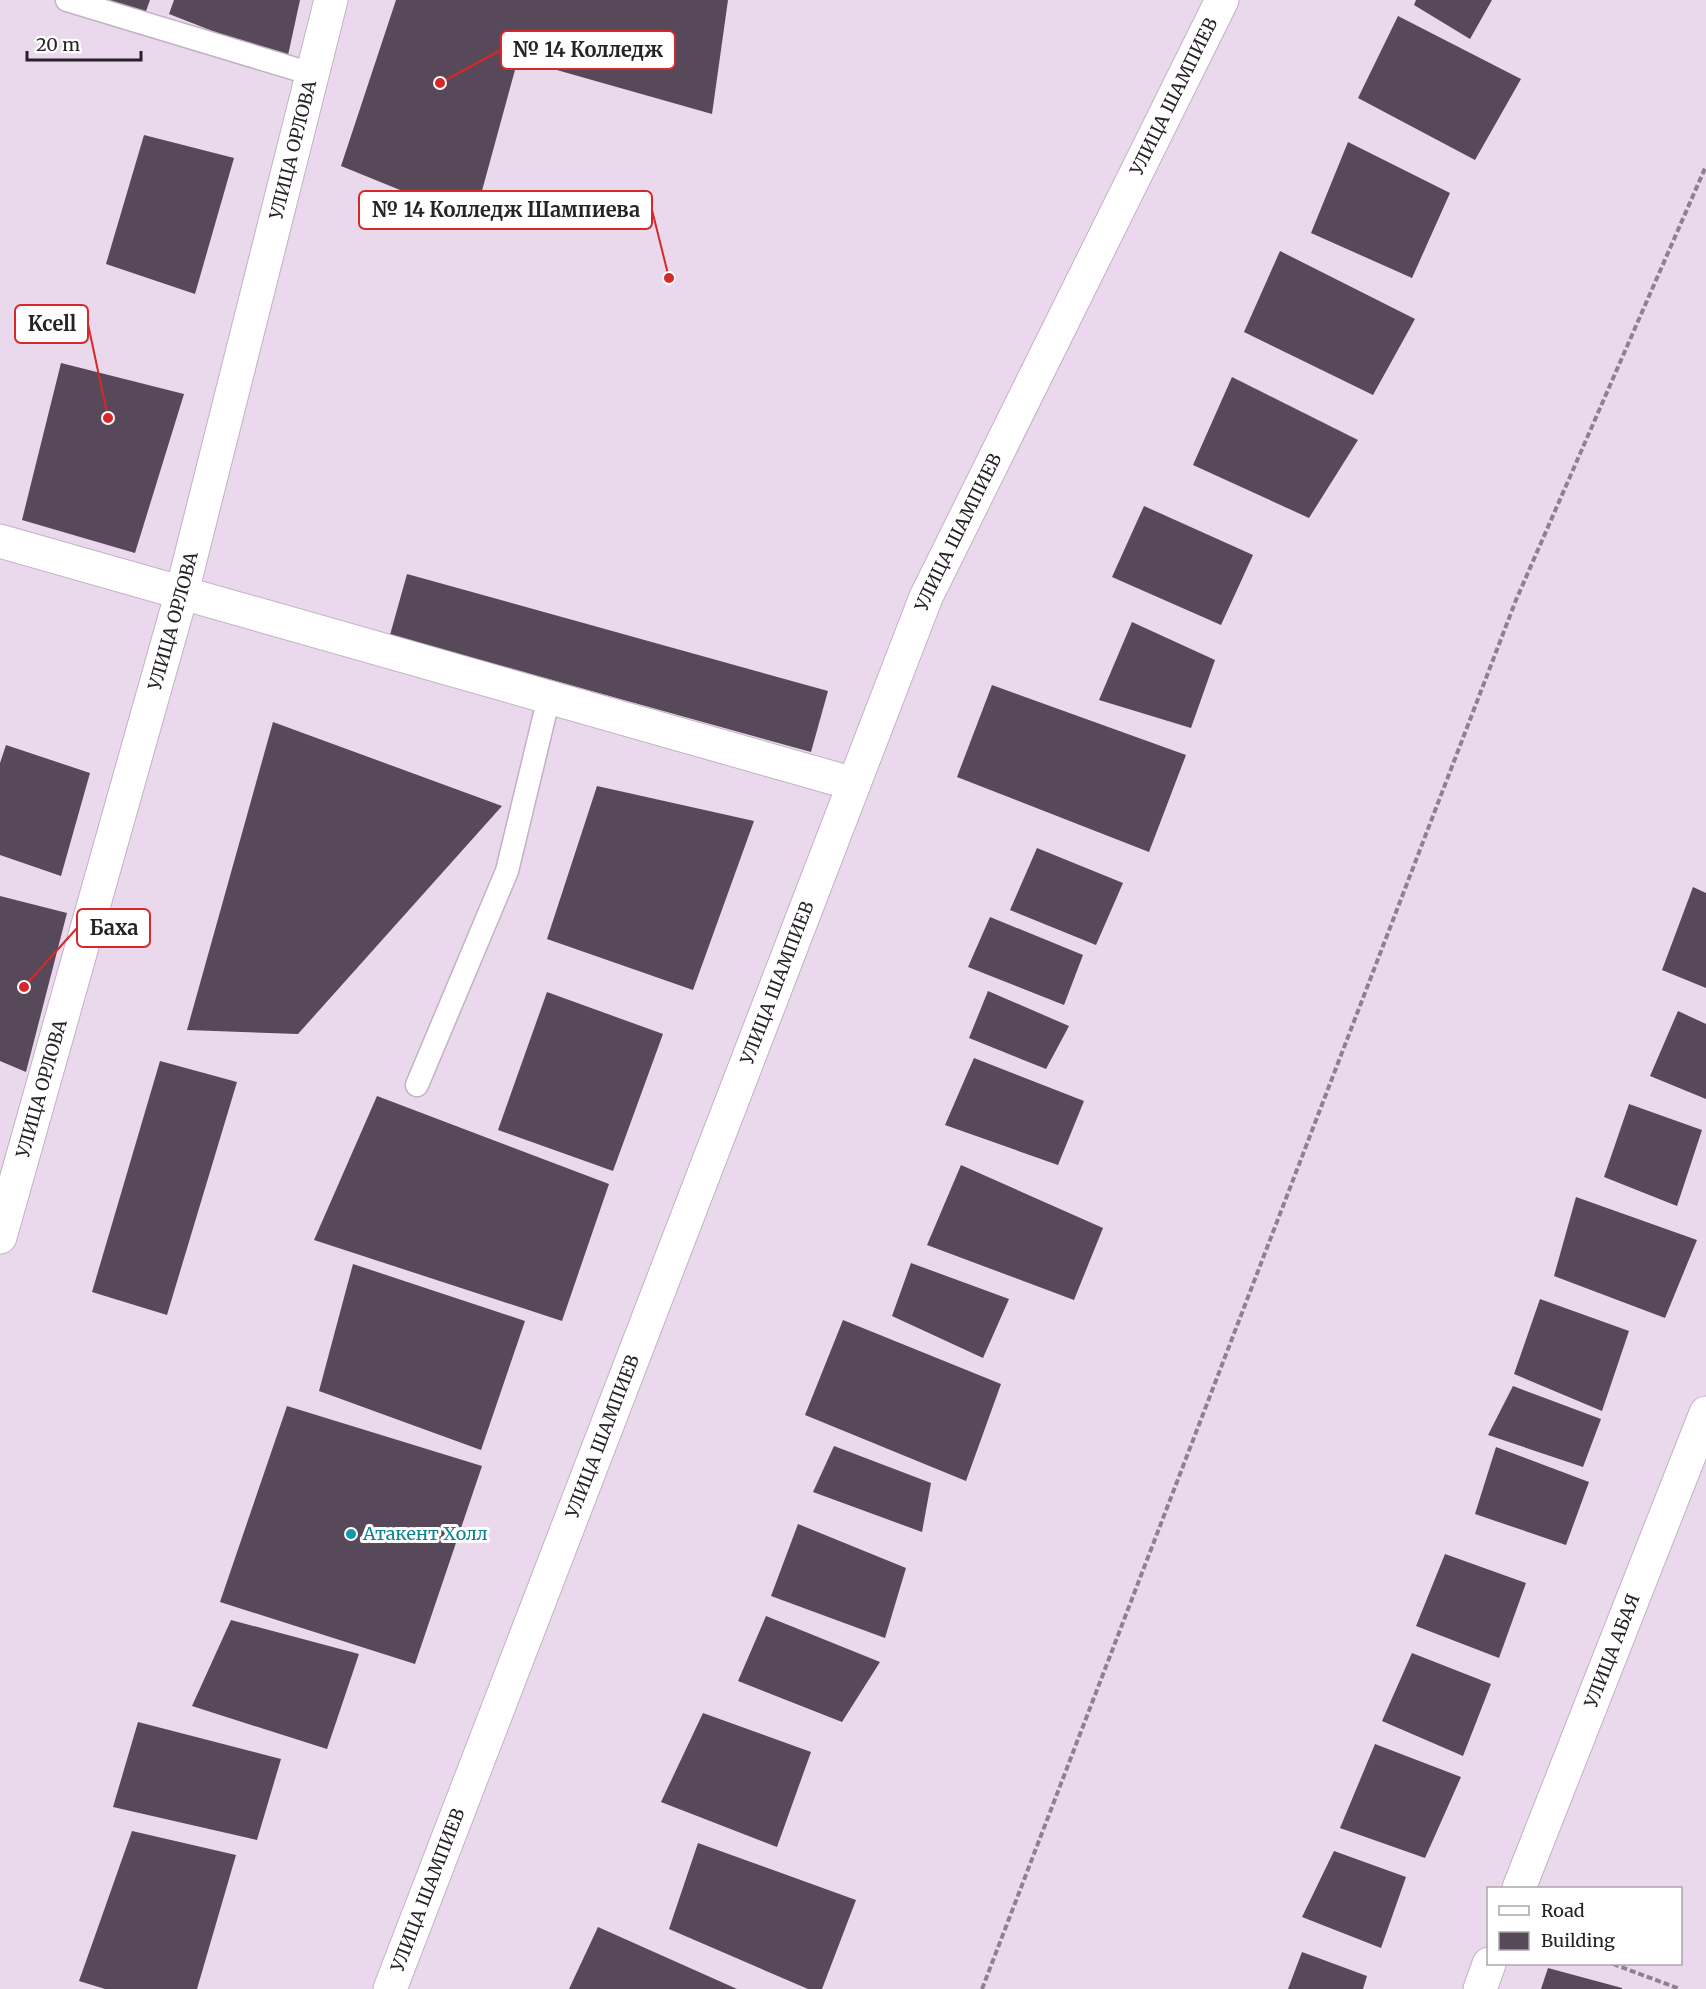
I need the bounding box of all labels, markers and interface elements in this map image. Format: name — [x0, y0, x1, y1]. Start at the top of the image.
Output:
street label: УЛИЦА ШАМПИЕВ — [1124, 14, 1222, 180]
scale bar — [27, 24, 141, 62]
callout: № 14 Колледж — [501, 31, 675, 69]
text: 20 m — [36, 33, 80, 56]
text: № 14 Колледж — [513, 37, 663, 62]
street label: УЛИЦА ОРЛОВА — [264, 78, 321, 223]
callout: № 14 Колледж Шампиева — [359, 191, 652, 229]
text: № 14 Колледж Шампиева — [372, 197, 640, 222]
callout: Kcell — [15, 305, 88, 343]
text: Kcell — [28, 311, 77, 336]
street label: УЛИЦА ШАМПИЕВ — [909, 449, 1006, 615]
street label: УЛИЦА ОРЛОВА — [143, 549, 203, 694]
street label: УЛИЦА ШАМПИЕВ — [735, 898, 819, 1069]
callout: Баха — [77, 909, 150, 947]
text: Баха — [89, 915, 139, 940]
street label: УЛИЦА ОРЛОВА — [11, 1017, 72, 1161]
street label: УЛИЦА ШАМПИЕВ — [560, 1352, 644, 1522]
place label: Атакент Холл — [362, 1522, 488, 1545]
marker: Атакент Холл — [344, 1527, 358, 1541]
street label: УЛИЦА АБАЯ — [1579, 1590, 1645, 1712]
street label: УЛИЦА ШАМПИЕВ — [385, 1805, 469, 1976]
legend — [1487, 1887, 1682, 1965]
text: Road — [1541, 1899, 1585, 1922]
text: Building — [1541, 1929, 1615, 1952]

